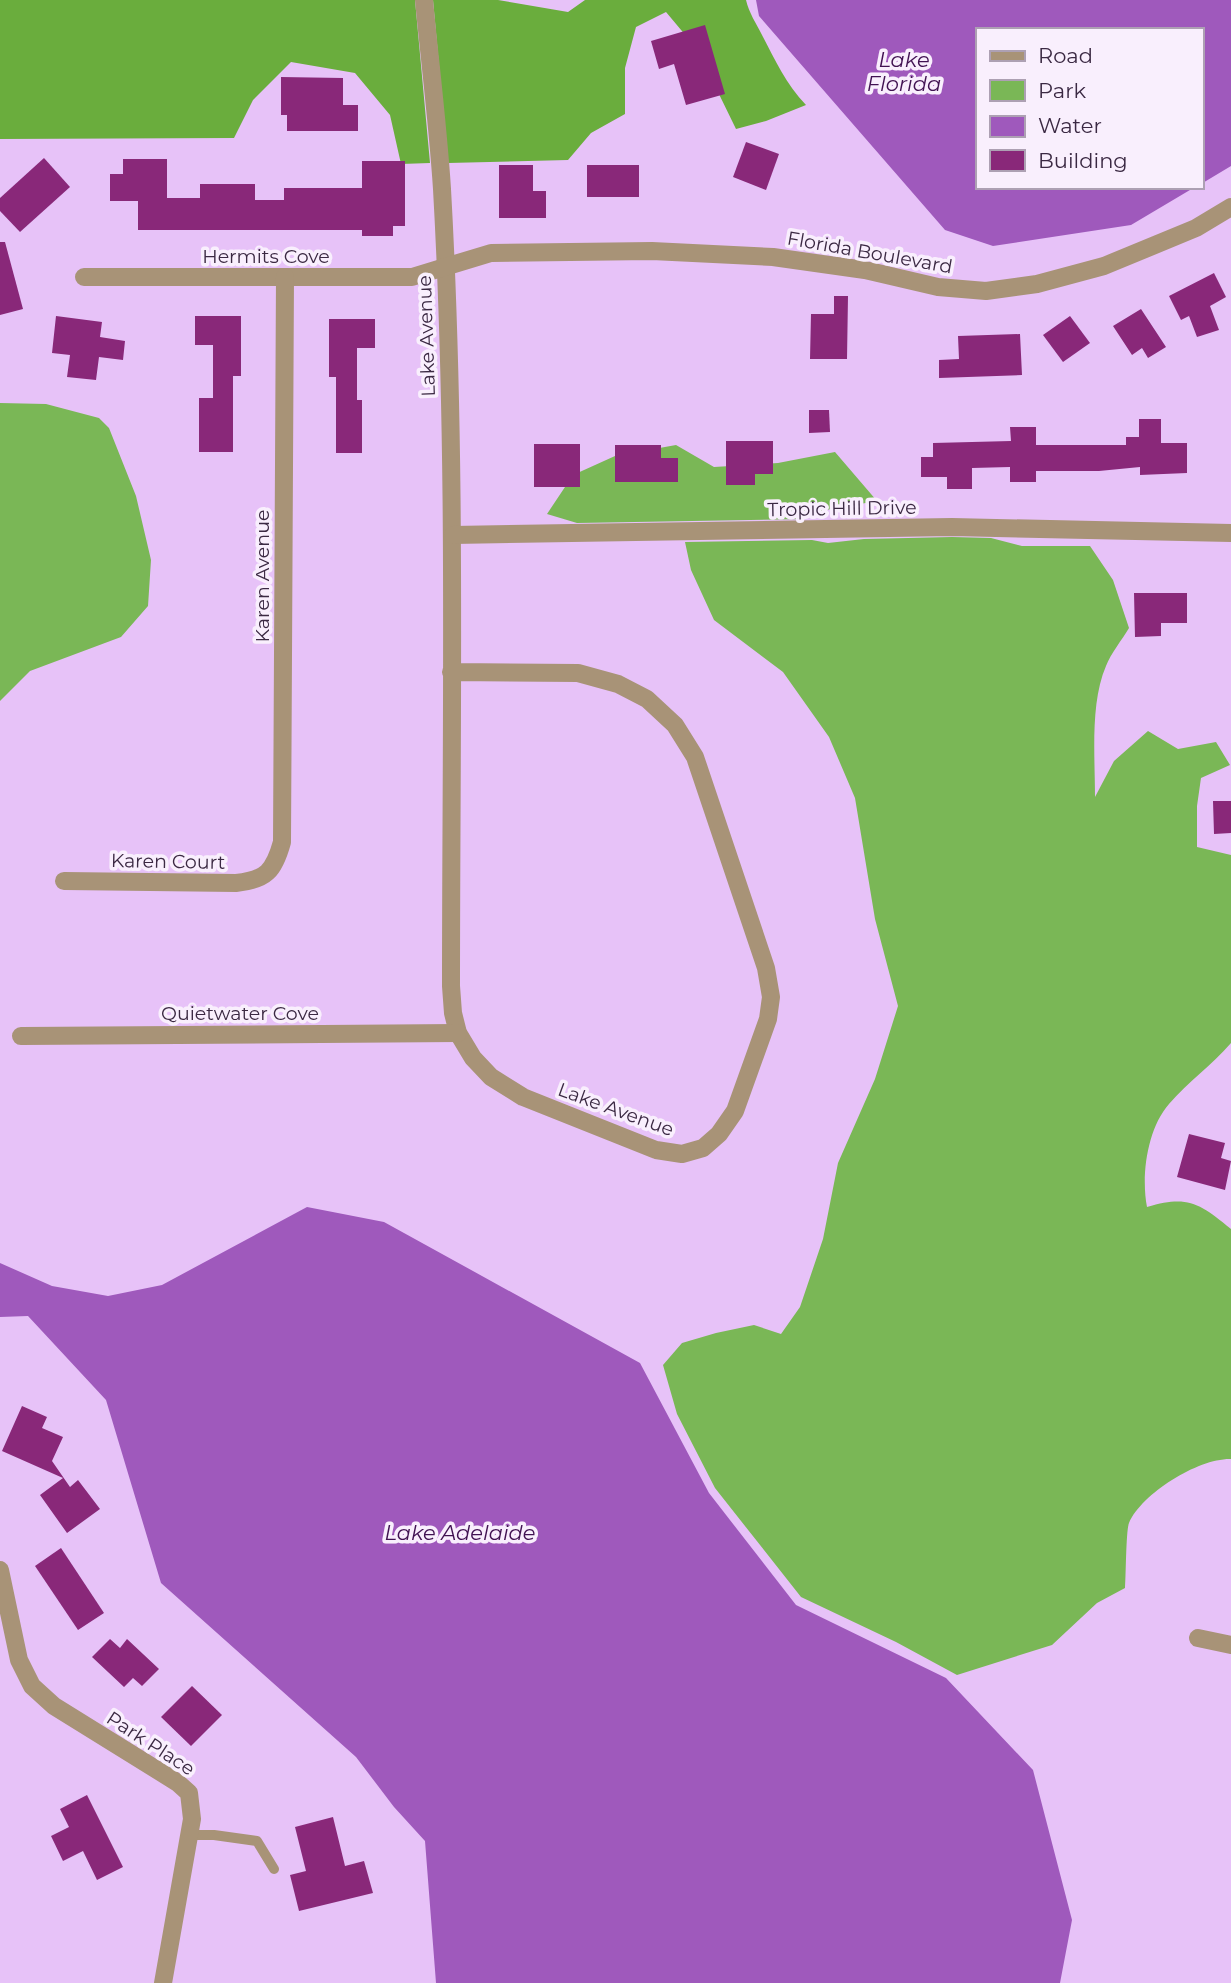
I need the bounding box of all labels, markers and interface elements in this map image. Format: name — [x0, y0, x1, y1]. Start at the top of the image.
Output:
legend — [976, 28, 1203, 189]
text: Road — [1038, 43, 1093, 68]
water label: Lake Florida — [867, 47, 941, 96]
text: Park — [1038, 78, 1086, 103]
text: Water — [1038, 113, 1102, 138]
text: Building — [1038, 148, 1128, 173]
street label: Florida Boulevard — [785, 227, 954, 278]
street label: Hermits Cove — [202, 245, 330, 268]
street label: Lake Avenue — [413, 275, 440, 397]
street label: Tropic Hill Drive — [767, 496, 917, 521]
street label: Karen Avenue — [251, 510, 274, 642]
street label: Karen Court — [111, 849, 226, 874]
street label: Quietwater Cove — [161, 1002, 319, 1025]
street label: Lake Avenue — [555, 1078, 677, 1141]
water label: Lake Adelaide — [385, 1520, 536, 1545]
street label: Park Place — [102, 1706, 199, 1780]

